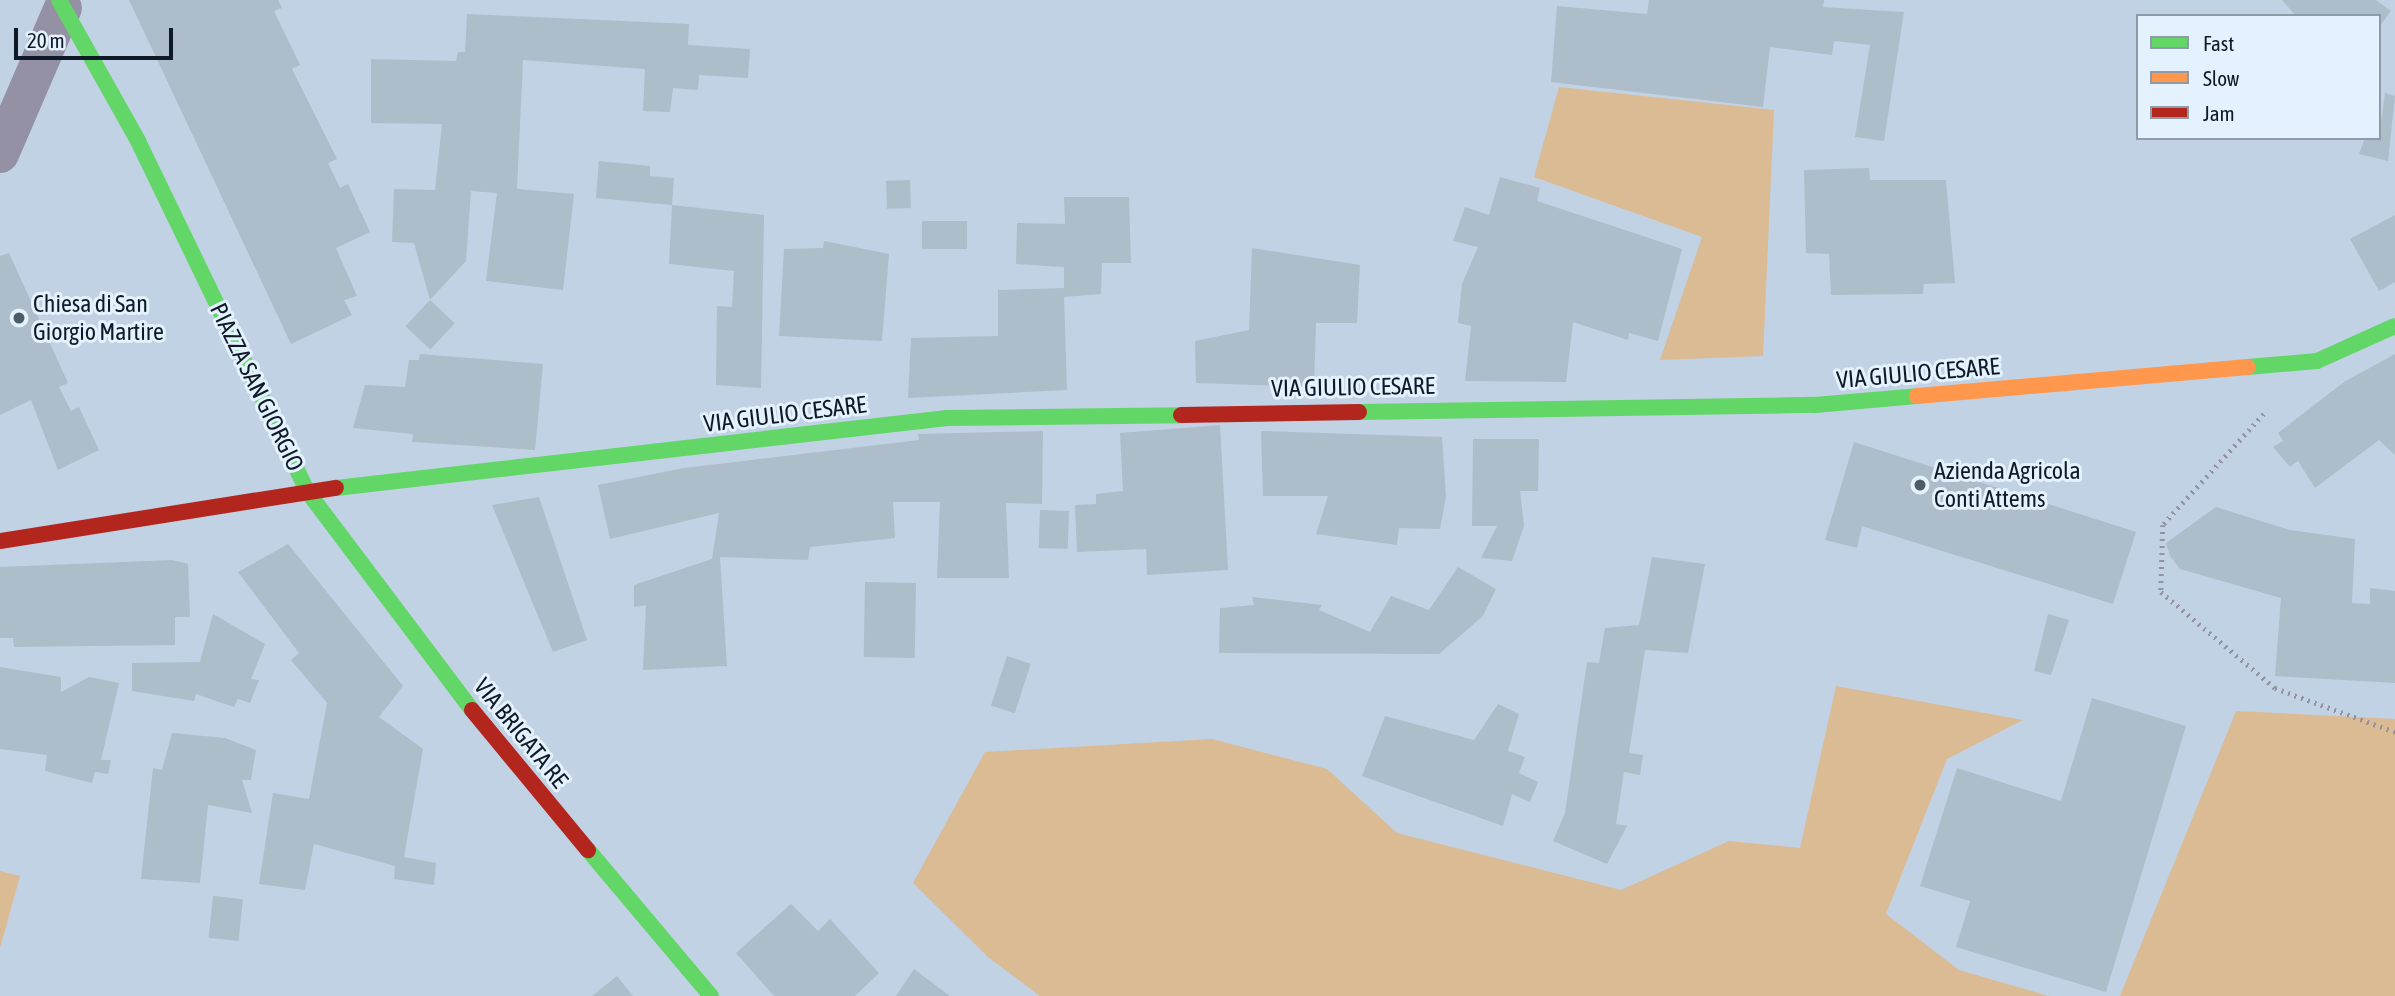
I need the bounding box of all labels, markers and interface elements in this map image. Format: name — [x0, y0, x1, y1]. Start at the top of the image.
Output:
scale bar — [18, 14, 177, 58]
legend — [2136, 14, 2381, 140]
text: 20 m — [27, 28, 65, 52]
text: Fast — [2203, 31, 2234, 55]
text: Slow — [2203, 66, 2239, 90]
text: Jam — [2203, 101, 2235, 125]
place label: Chiesa di San Giorgio Martire — [33, 290, 164, 346]
street label: PIAZZA SAN GIORGIO — [204, 298, 310, 476]
marker: Chiesa di San Giorgio Martire — [11, 310, 27, 326]
street label: VIA GIULIO CESARE — [1835, 352, 2001, 394]
street label: VIA GIULIO CESARE — [1271, 371, 1435, 403]
street label: VIA GIULIO CESARE — [702, 390, 868, 438]
place label: Azienda Agricola Conti Attems — [1934, 457, 2081, 513]
marker: Azienda Agricola Conti Attems — [1912, 477, 1928, 493]
street label: VIA BRIGATA RE — [468, 672, 574, 794]

